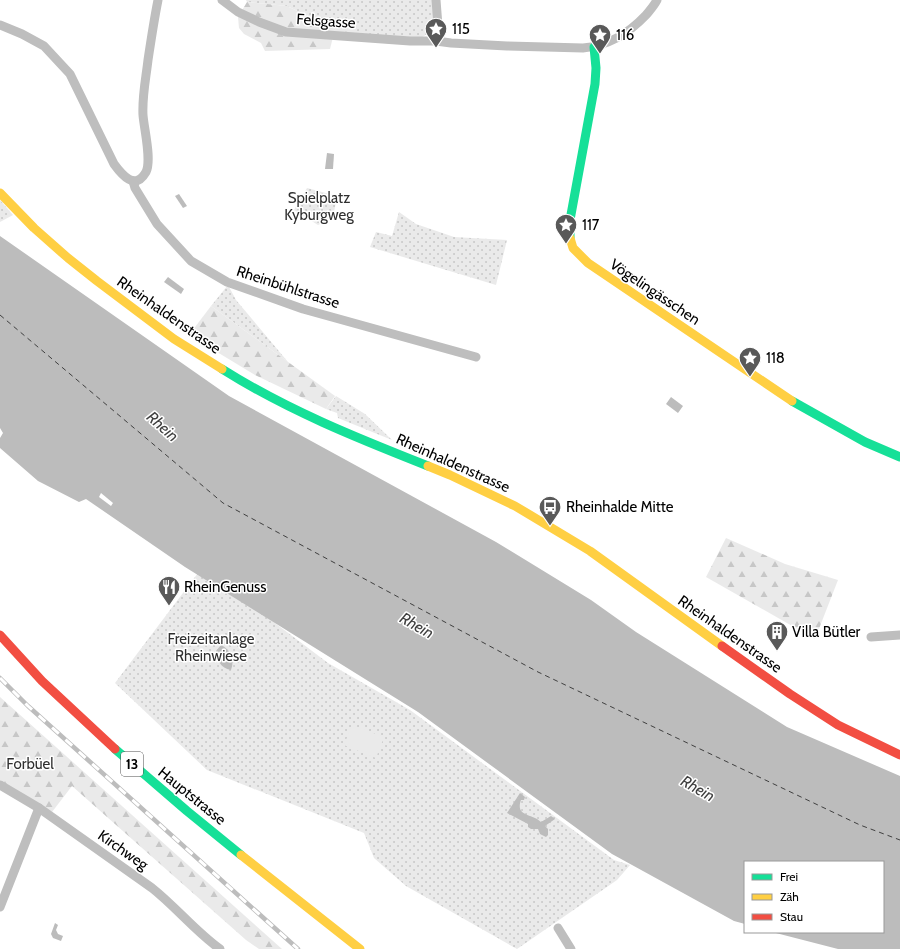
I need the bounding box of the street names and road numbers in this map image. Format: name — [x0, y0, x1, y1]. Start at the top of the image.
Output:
street label: Felsgasse — [296, 10, 357, 32]
street label: Vögelingässchen — [607, 255, 703, 329]
street label: Rheinbühlstrasse — [234, 262, 342, 312]
street label: Rheinhaldenstrasse — [114, 272, 225, 358]
street label: Rheinhaldenstrasse — [393, 430, 513, 496]
street label: Rheinhaldenstrasse — [675, 591, 786, 677]
road number: 13 — [121, 752, 143, 776]
street label: Hauptstrasse — [154, 763, 230, 829]
street label: Kirchweg — [94, 826, 152, 874]

